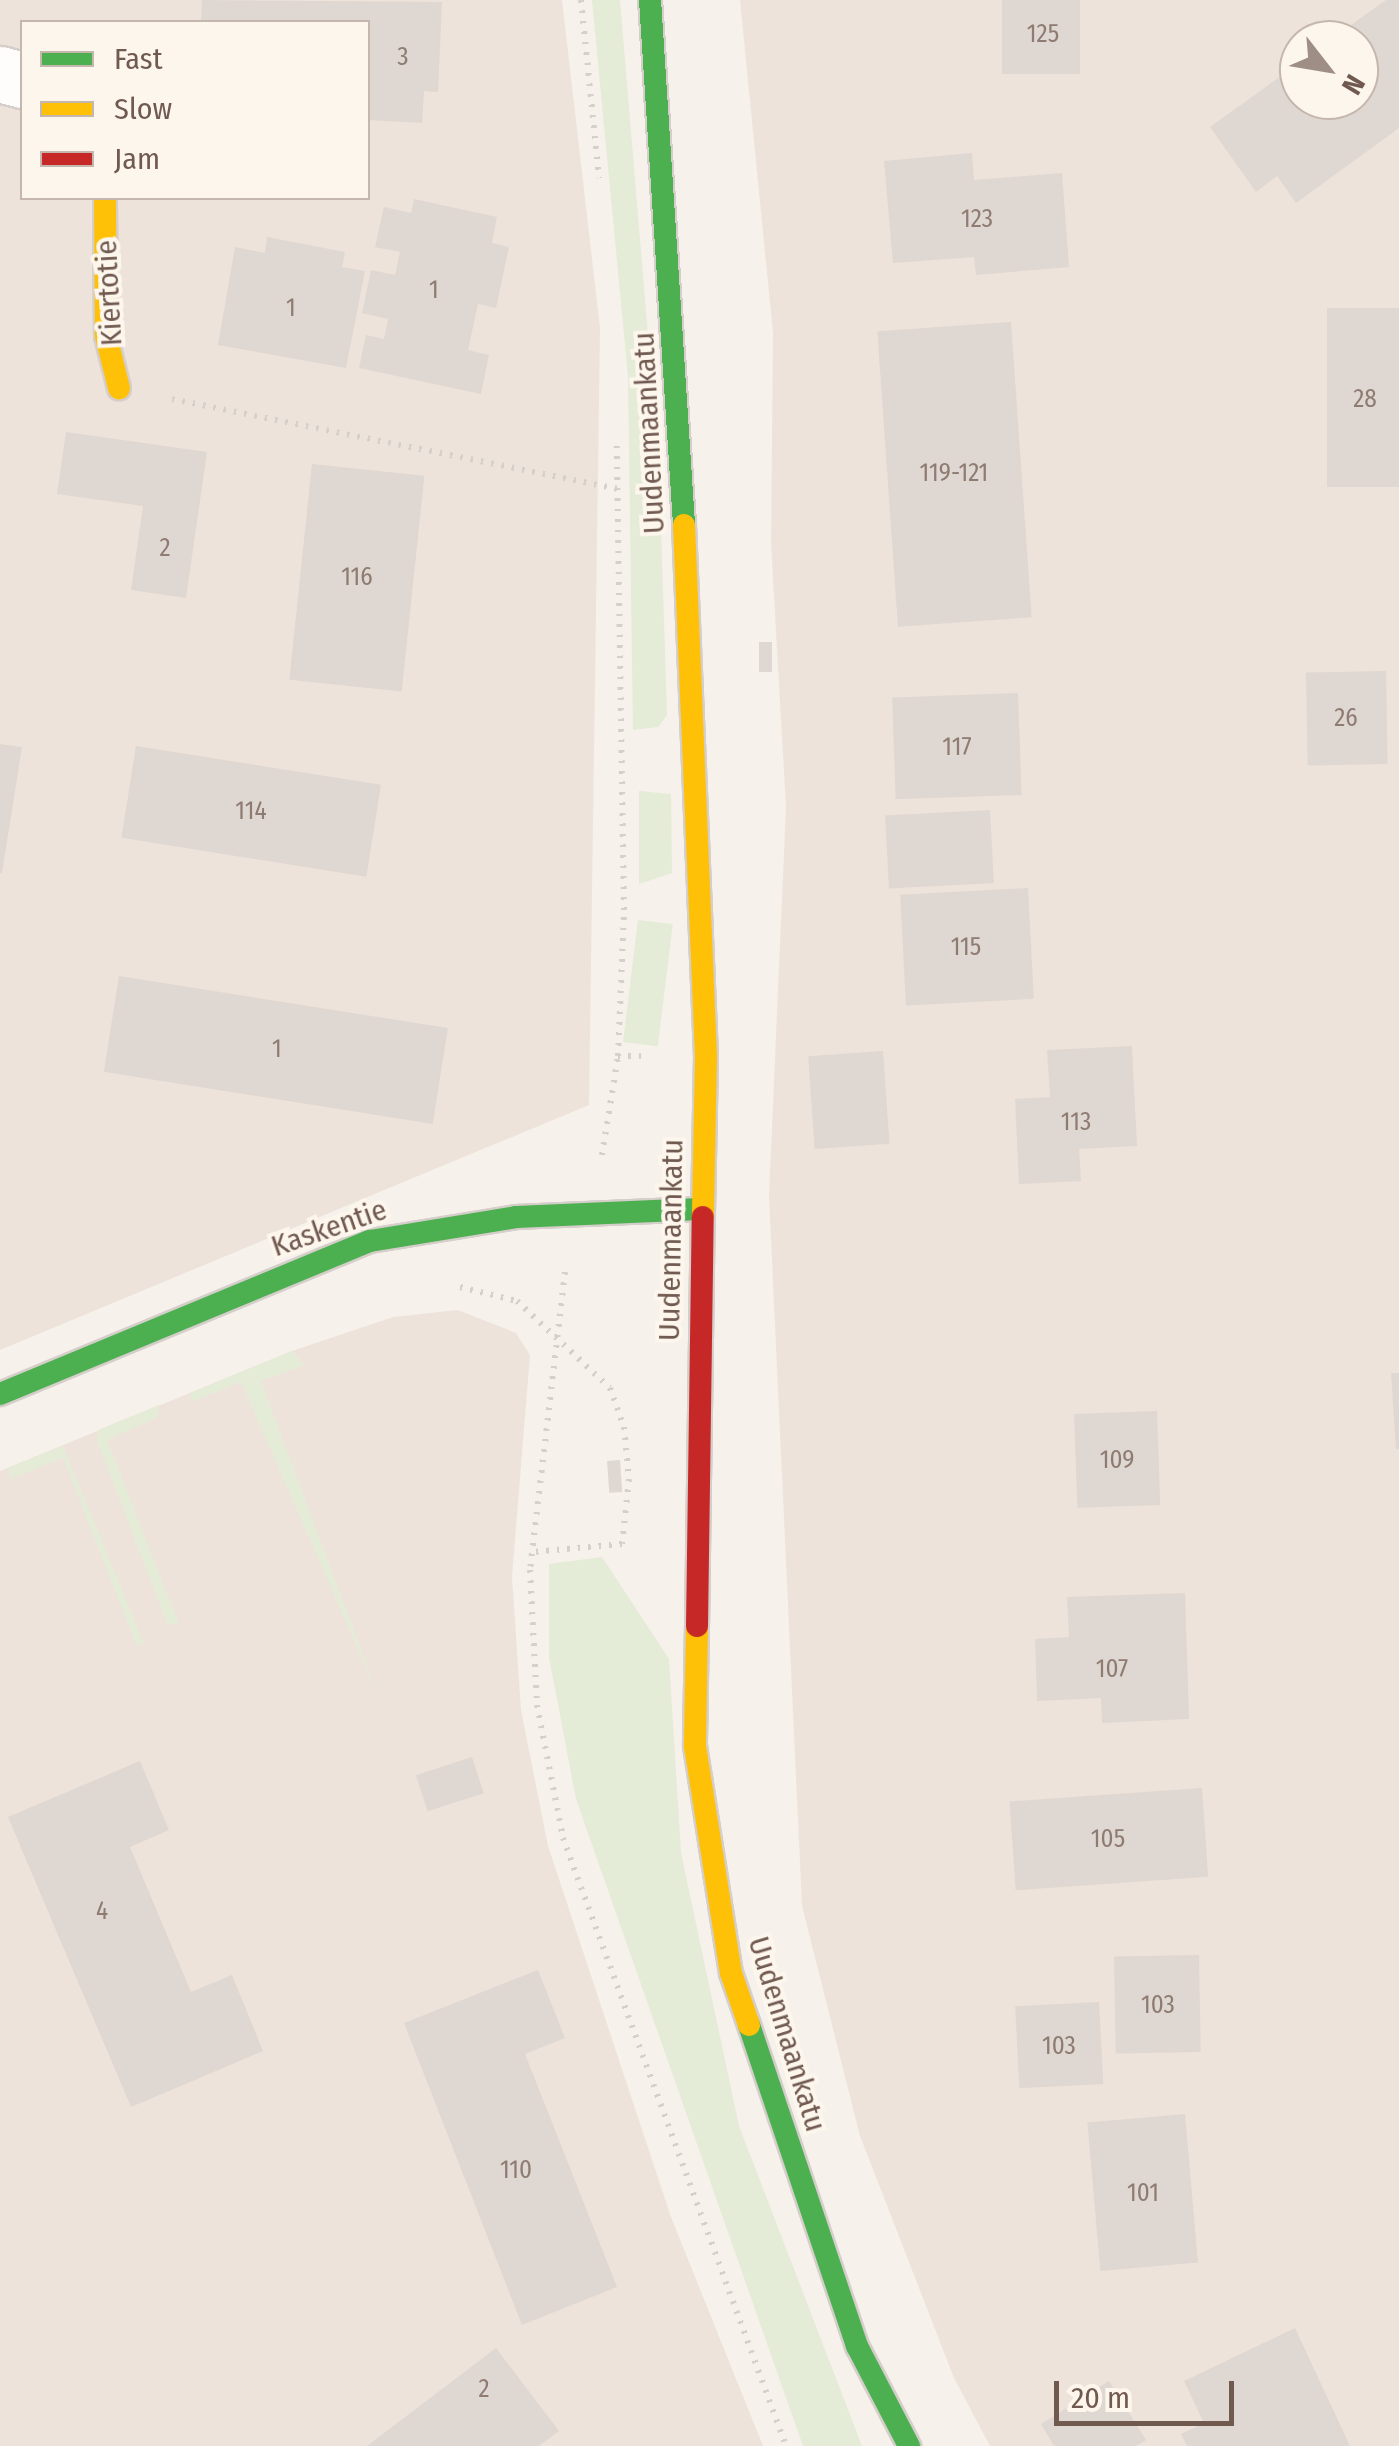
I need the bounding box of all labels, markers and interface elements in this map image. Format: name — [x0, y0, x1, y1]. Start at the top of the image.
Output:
house number: 125 — [1027, 19, 1059, 49]
legend — [20, 20, 370, 200]
north arrow — [1279, 20, 1379, 120]
text: Fast — [114, 41, 162, 77]
house number: 3 — [397, 42, 409, 72]
text: N — [1335, 69, 1372, 100]
text: Slow — [114, 91, 172, 127]
text: Jam — [114, 141, 160, 177]
house number: 123 — [961, 204, 993, 234]
street label: Kiertotie — [88, 239, 130, 347]
house number: 1 — [429, 275, 439, 305]
house number: 1 — [286, 293, 296, 323]
street label: Uudenmaankatu — [626, 331, 672, 535]
house number: 28 — [1353, 384, 1377, 414]
house number: 119-121 — [920, 458, 988, 488]
house number: 2 — [159, 533, 171, 563]
house number: 116 — [341, 562, 373, 592]
house number: 26 — [1334, 703, 1358, 733]
house number: 117 — [942, 732, 972, 762]
house number: 114 — [235, 796, 267, 826]
house number: 115 — [951, 932, 981, 962]
house number: 1 — [272, 1034, 282, 1064]
house number: 113 — [1061, 1107, 1091, 1137]
street label: Uudenmaankatu — [651, 1139, 691, 1341]
street label: Kaskentie — [267, 1192, 391, 1264]
house number: 109 — [1100, 1445, 1134, 1475]
house number: 107 — [1096, 1654, 1128, 1684]
house number: 105 — [1091, 1824, 1125, 1854]
house number: 4 — [96, 1896, 108, 1926]
street label: Uudenmaankatu — [740, 1932, 834, 2136]
house number: 103 — [1141, 1990, 1175, 2020]
house number: 103 — [1042, 2031, 1076, 2061]
house number: 110 — [500, 2155, 532, 2185]
house number: 101 — [1127, 2178, 1159, 2208]
scale bar — [1059, 2361, 1239, 2423]
house number: 2 — [478, 2374, 490, 2404]
text: 20 m — [1071, 2380, 1130, 2416]

